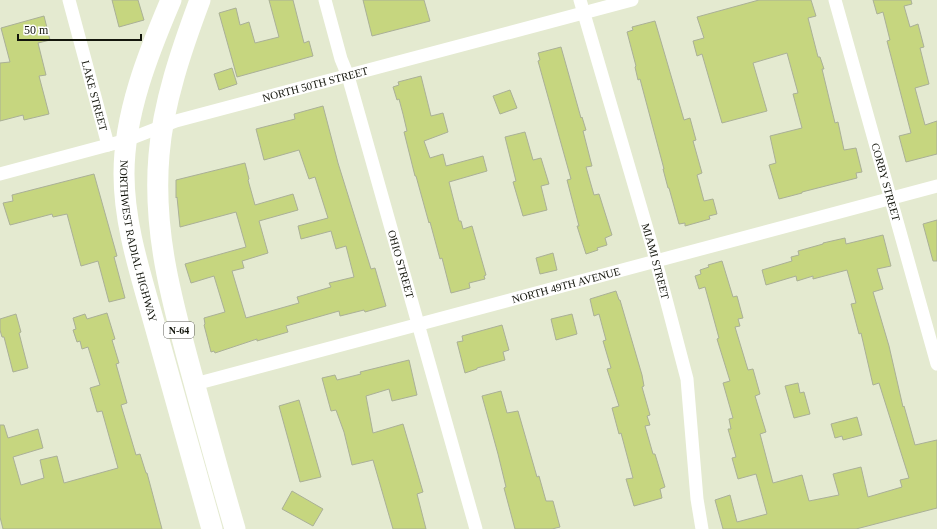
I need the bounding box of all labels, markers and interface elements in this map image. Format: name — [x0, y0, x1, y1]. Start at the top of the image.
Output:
scale bar — [18, 16, 141, 42]
text: 50 m — [24, 23, 49, 37]
street label: LAKE STREET — [80, 59, 110, 132]
street label: NORTH 50TH STREET — [261, 64, 370, 104]
street label: CORBY STREET — [869, 142, 903, 223]
street label: NORTHWEST RADIAL HIGHWAY — [118, 160, 160, 323]
street label: MIAMI STREET — [640, 222, 672, 301]
street label: OHIO STREET — [386, 228, 417, 300]
street label: NORTH 49TH AVENUE — [510, 265, 622, 305]
road number: N-64 — [164, 322, 194, 338]

